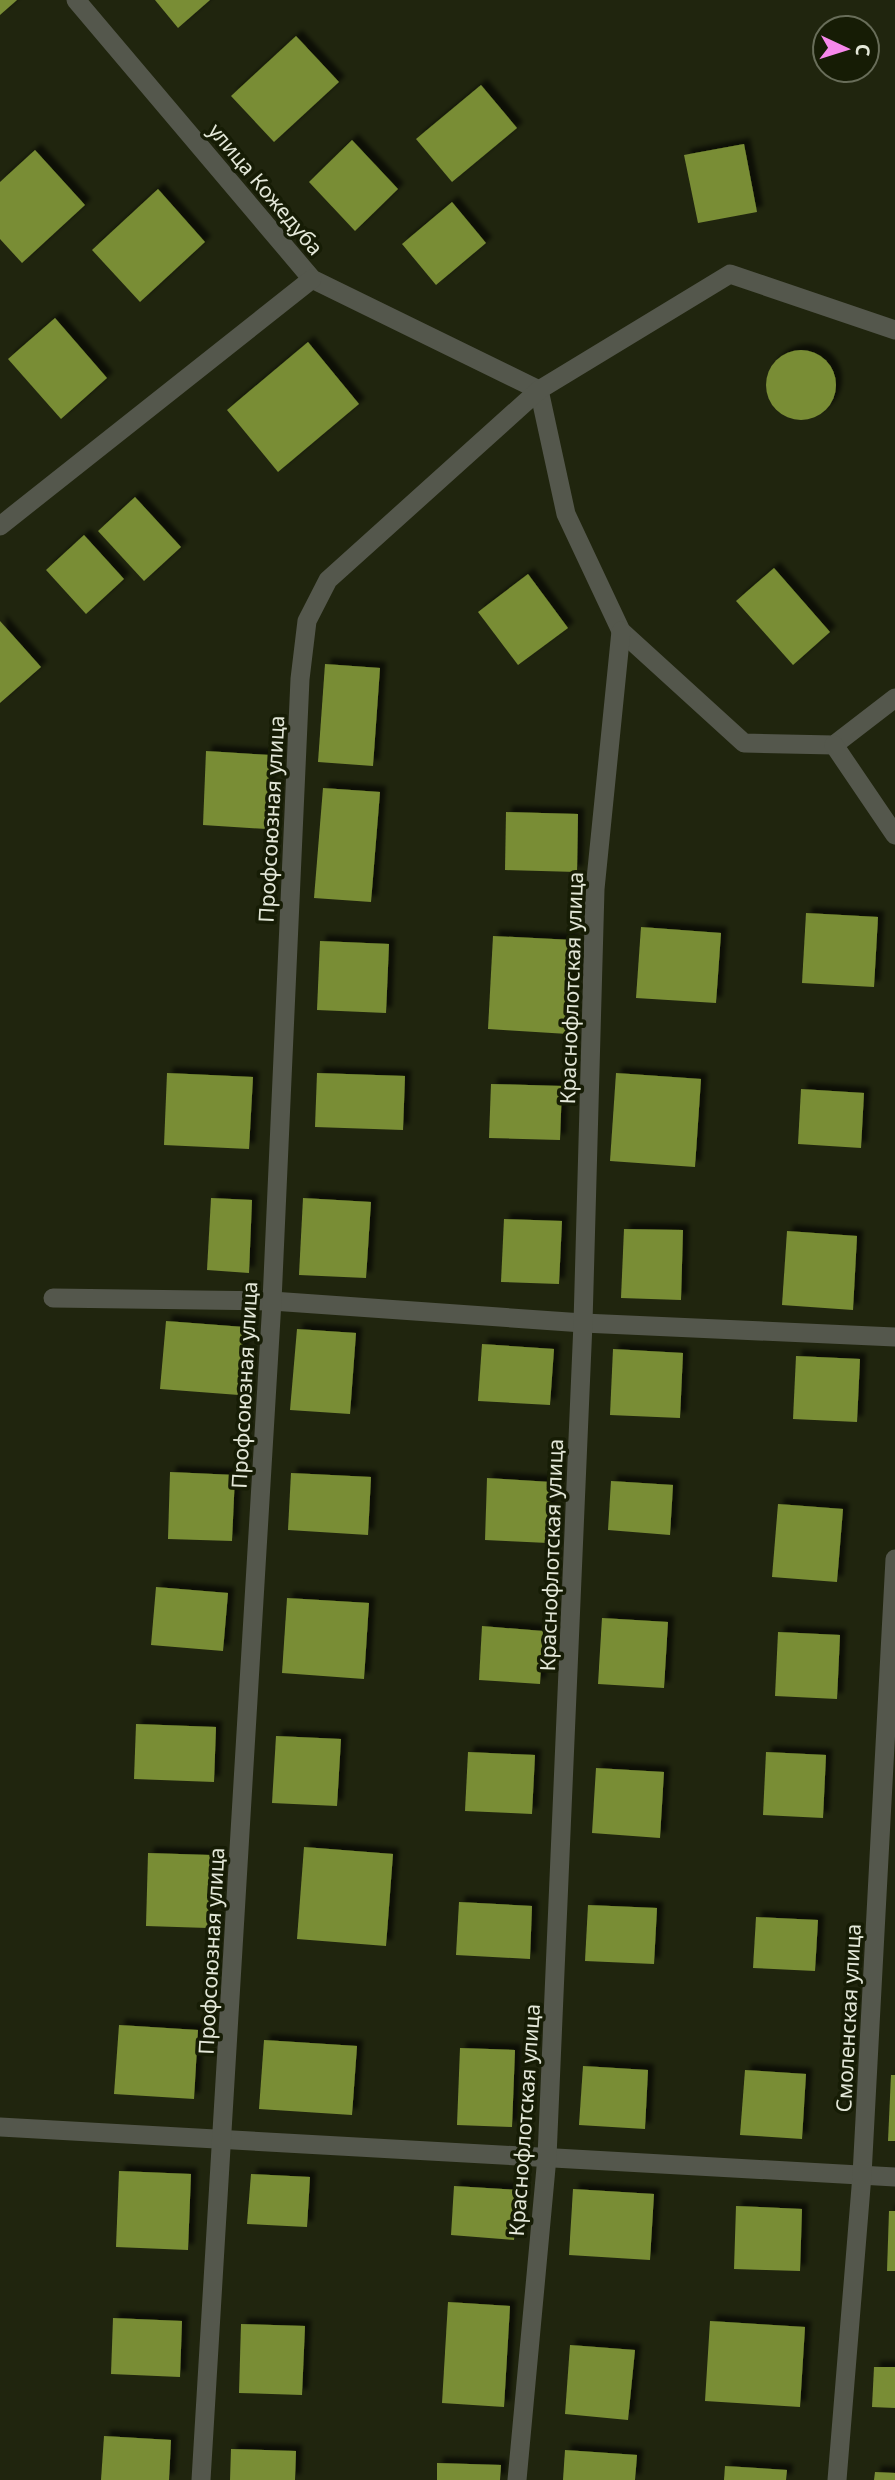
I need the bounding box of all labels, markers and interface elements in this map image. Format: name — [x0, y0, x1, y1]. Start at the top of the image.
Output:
north arrow — [811, 14, 881, 84]
text: С — [850, 43, 876, 57]
street label: улица Кожедуба — [202, 117, 330, 261]
street label: Профсоюзная улица — [252, 715, 290, 923]
street label: Краснофлотская улица — [553, 871, 589, 1105]
street label: Профсоюзная улица — [225, 1281, 263, 1489]
street label: Краснофлотская улица — [533, 1438, 569, 1672]
street label: Профсоюзная улица — [192, 1847, 230, 2055]
street label: Смоленская улица — [829, 1923, 867, 2113]
street label: Краснофлотская улица — [502, 2003, 546, 2237]

